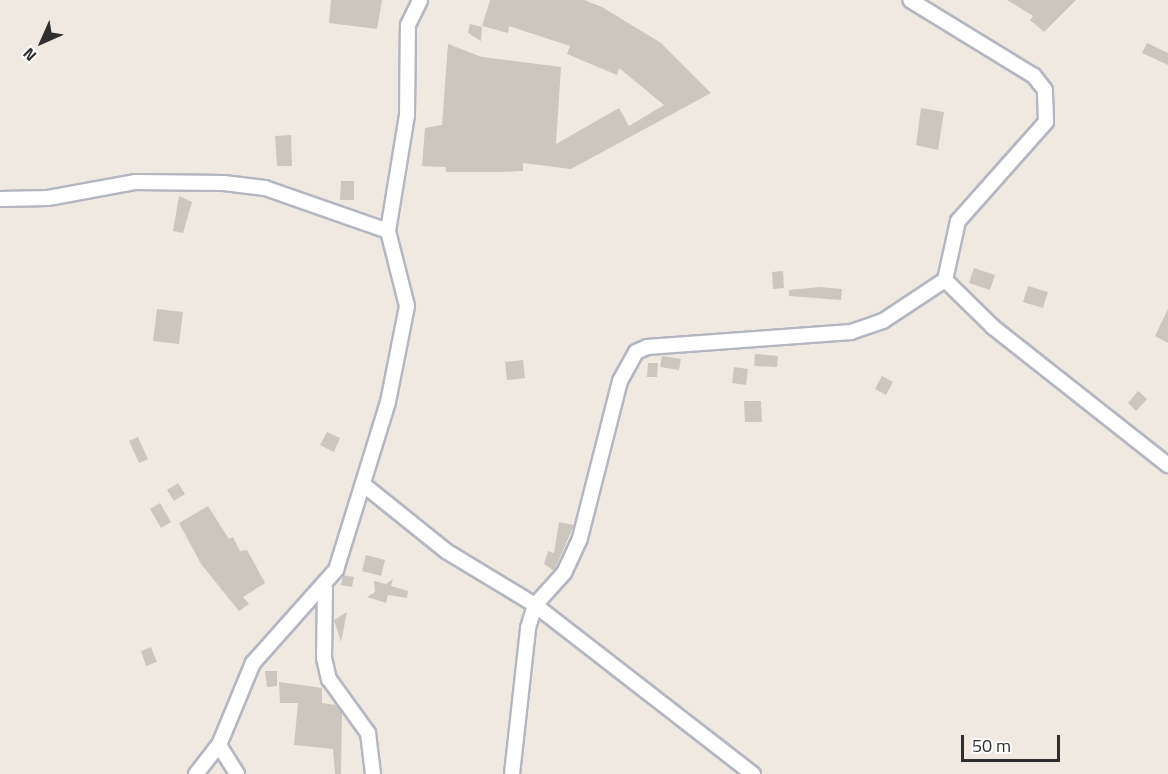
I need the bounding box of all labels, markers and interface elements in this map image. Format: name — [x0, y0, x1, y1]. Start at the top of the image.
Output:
north arrow — [12, 12, 72, 72]
text: N — [17, 42, 42, 67]
scale bar — [964, 723, 1063, 761]
text: 50 m — [972, 732, 1011, 759]

